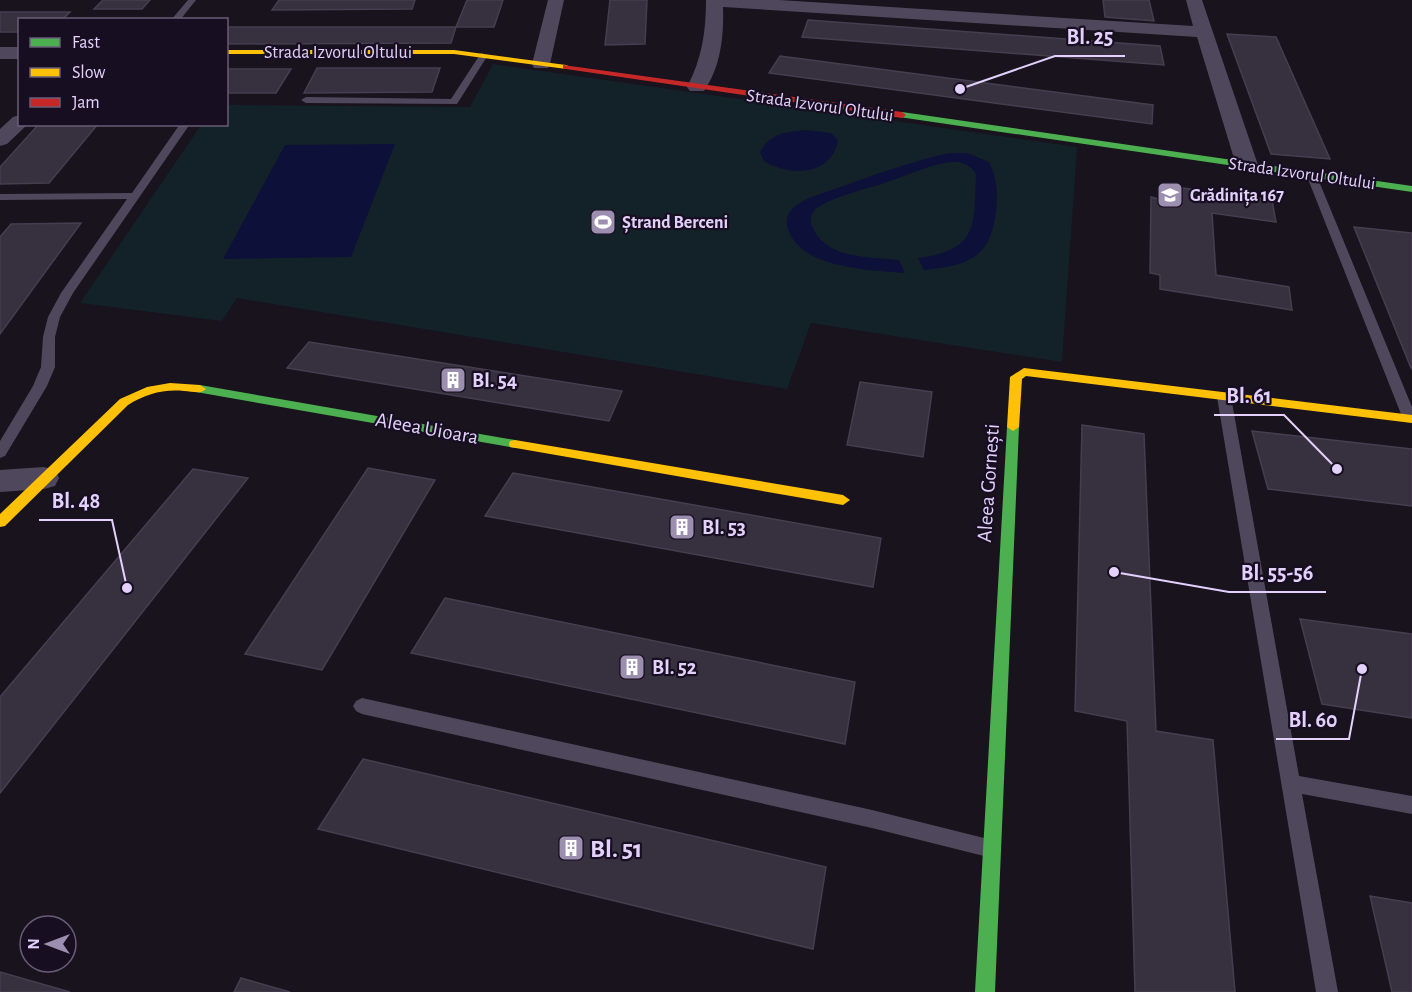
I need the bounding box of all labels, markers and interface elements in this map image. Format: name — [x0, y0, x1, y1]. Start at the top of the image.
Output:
callout: Bl. 25 — [1055, 16, 1125, 56]
legend — [18, 18, 228, 126]
text: Bl. 25 — [1067, 26, 1113, 48]
text: Fast — [72, 34, 100, 52]
street label: Strada Izvorul Oltului — [264, 44, 412, 62]
text: Slow — [72, 64, 105, 82]
street label: Strada Izvorul Oltului — [745, 87, 895, 125]
text: Jam — [72, 94, 100, 112]
street label: Strada Izvorul Oltului — [1227, 155, 1377, 193]
school or university icon: Grădinița 167 — [1155, 180, 1185, 210]
place label: Grădinița 167 — [1190, 187, 1284, 207]
sports icon: Ștrand Berceni — [588, 207, 618, 237]
place label: Ștrand Berceni — [622, 214, 728, 233]
building icon: Bl. 54 — [438, 365, 468, 395]
place label: Bl. 54 — [472, 370, 517, 391]
callout: Bl. 61 — [1214, 375, 1284, 415]
text: Bl. 61 — [1226, 385, 1272, 407]
street label: Aleea Uioara — [374, 409, 480, 448]
street label: Aleea Gornești — [974, 423, 1005, 543]
callout: Bl. 48 — [39, 480, 112, 520]
text: Bl. 48 — [52, 490, 100, 512]
building icon: Bl. 53 — [667, 512, 697, 542]
place label: Bl. 53 — [702, 517, 746, 538]
callout: Bl. 55-56 — [1229, 552, 1326, 592]
text: Bl. 55-56 — [1241, 562, 1313, 584]
building icon: Bl. 52 — [617, 652, 647, 682]
place label: Bl. 52 — [652, 657, 697, 678]
callout: Bl. 60 — [1276, 699, 1349, 739]
text: Bl. 60 — [1289, 709, 1337, 731]
building icon: Bl. 51 — [556, 833, 586, 863]
place label: Bl. 51 — [590, 836, 642, 862]
north arrow — [18, 914, 78, 974]
text: N — [26, 938, 42, 950]

